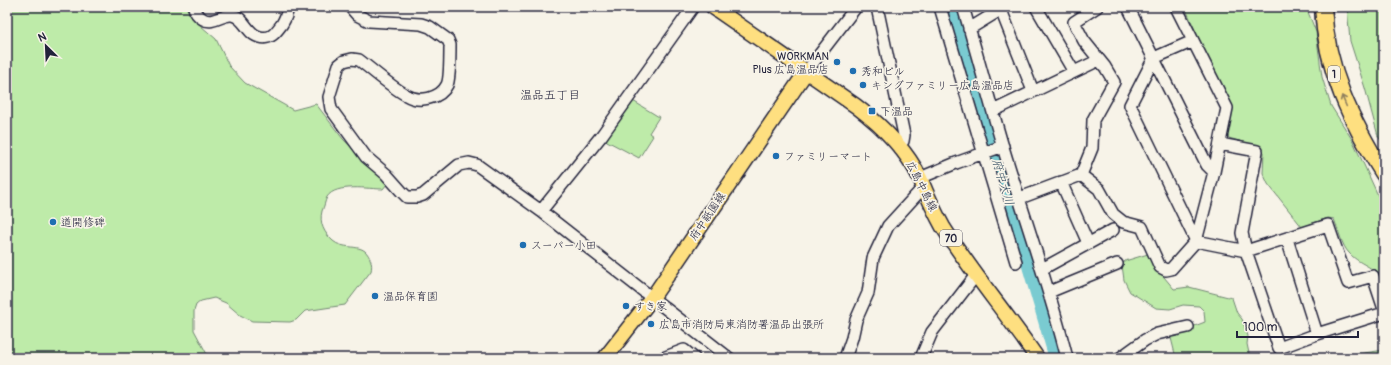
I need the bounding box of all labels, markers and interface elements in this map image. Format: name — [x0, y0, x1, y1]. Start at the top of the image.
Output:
north arrow — [26, 26, 66, 66]
text: N — [36, 30, 49, 45]
place label: WORKMAN Plus 広島温品店 — [752, 50, 829, 76]
marker: WORKMAN Plus 広島温品店 — [832, 57, 842, 67]
place label: 秀和ビル — [861, 65, 905, 78]
marker: 秀和ビル — [848, 66, 858, 76]
road number: 1 — [1328, 66, 1340, 82]
place label: キングファミリー広島温品店 — [871, 79, 1014, 92]
marker: キングファミリー広島温品店 — [858, 80, 868, 90]
district label: 温品五丁目 — [520, 88, 580, 103]
one-way arrow — [1340, 95, 1348, 107]
place label: 下温品 — [880, 105, 913, 118]
marker: 下温品 — [867, 106, 877, 116]
place label: ファミリーマート — [784, 150, 872, 163]
marker: ファミリーマート — [771, 151, 781, 161]
water label: 府中大川 — [988, 157, 1017, 207]
street label: 広島中島線 — [903, 159, 940, 214]
street label: 府中祇園線 — [687, 190, 728, 243]
place label: 道開修碑 — [61, 216, 105, 229]
marker: 道開修碑 — [48, 217, 58, 227]
road number: 70 — [940, 230, 962, 246]
place label: スーパー小田 — [531, 239, 597, 252]
marker: スーパー小田 — [518, 240, 528, 250]
place label: 温品保育園 — [383, 290, 438, 303]
marker: 温品保育園 — [370, 291, 380, 301]
place label: すき家 — [634, 300, 667, 313]
marker: すき家 — [621, 301, 631, 311]
scale bar — [1237, 313, 1358, 339]
place label: 広島市消防局東消防署温品出張所 — [659, 318, 824, 331]
marker: 広島市消防局東消防署温品出張所 — [646, 319, 656, 329]
text: 100 m — [1243, 320, 1278, 335]

